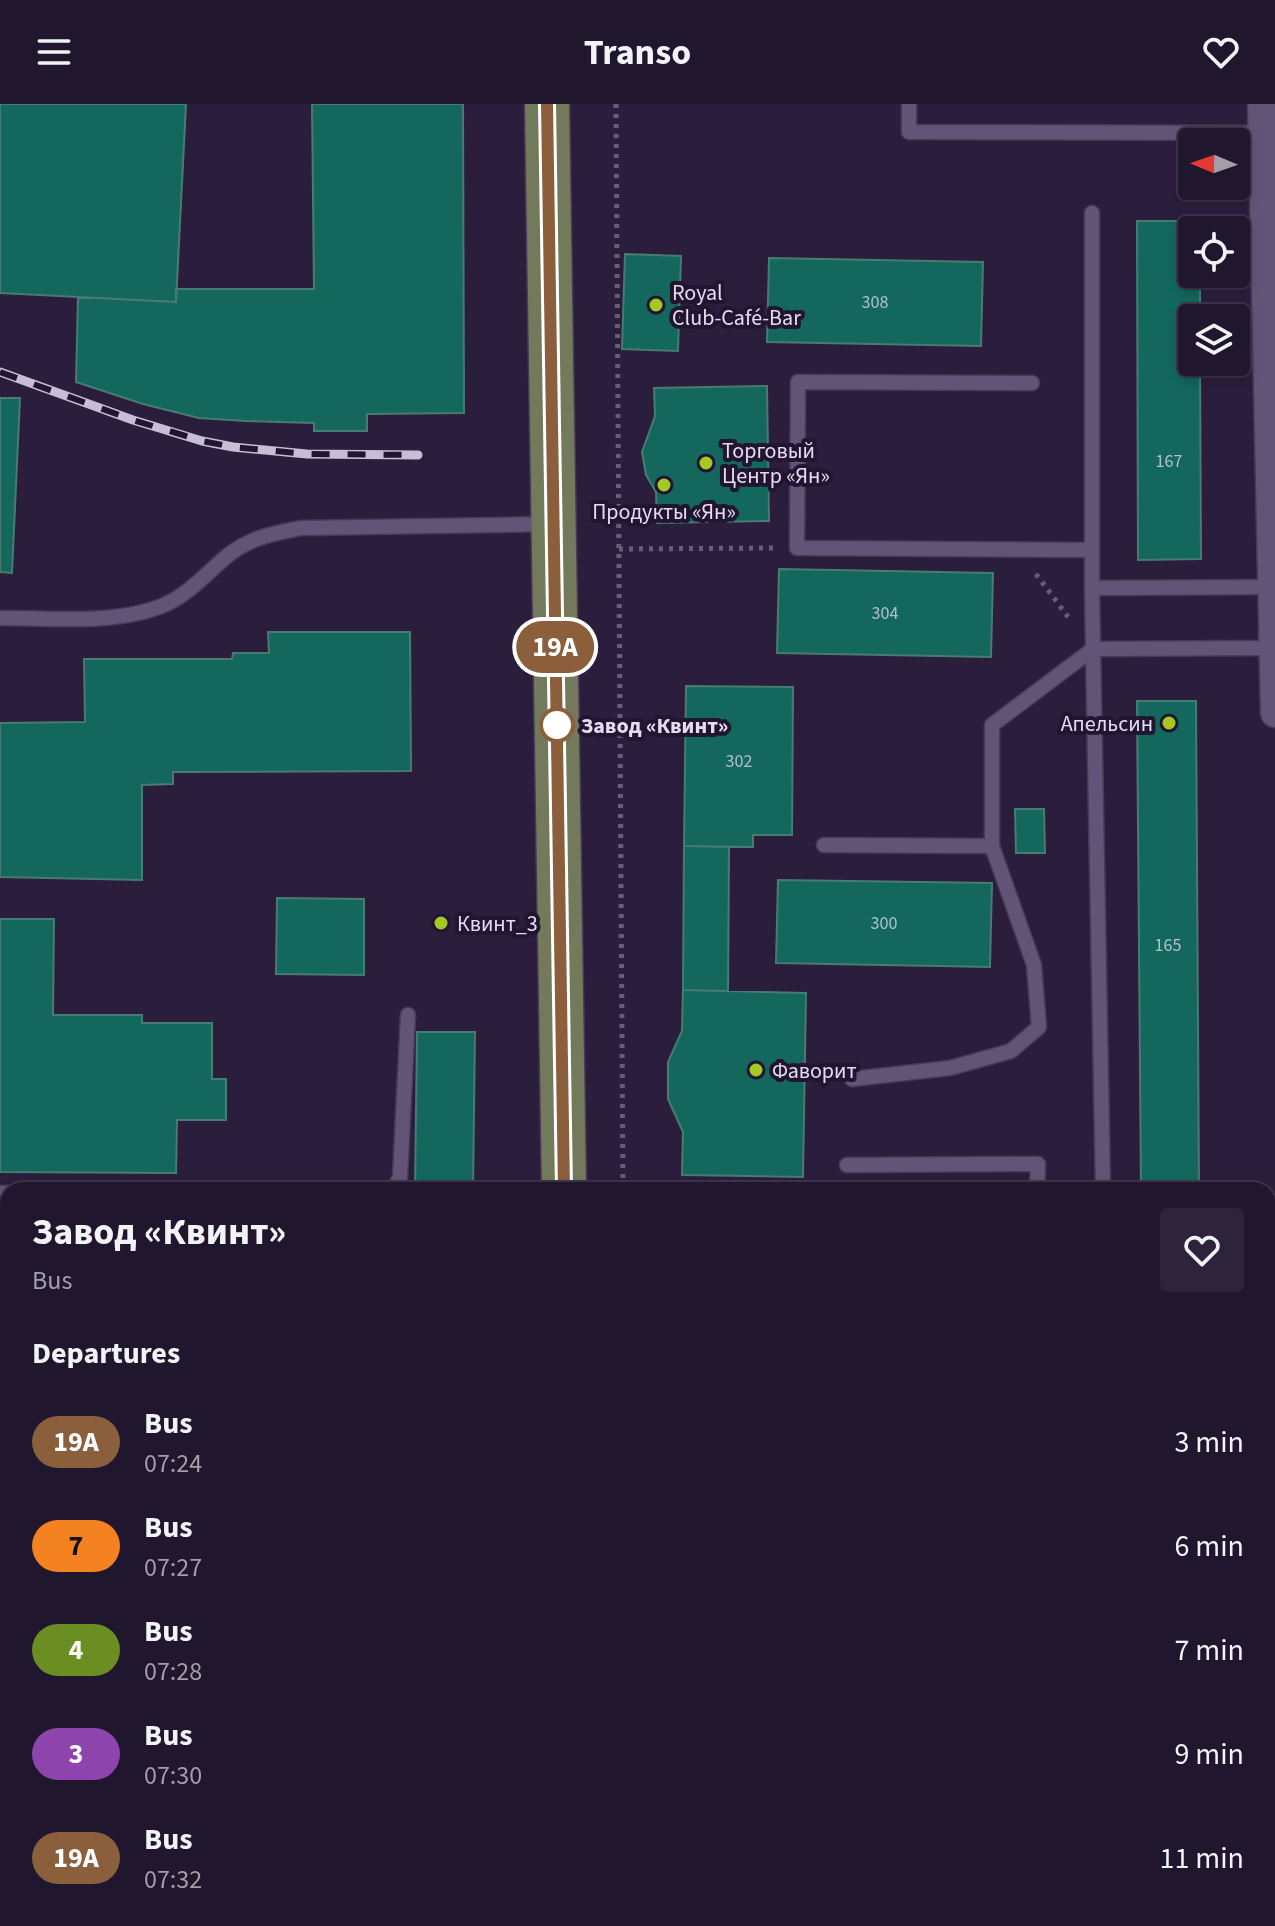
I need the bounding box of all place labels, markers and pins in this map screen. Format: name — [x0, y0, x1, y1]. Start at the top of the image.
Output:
place label: Royal Club-Café-Bar — [672, 277, 801, 334]
marker: Royal Club-Café-Bar — [647, 296, 665, 314]
place label: Торговый Центр «Ян» — [722, 435, 830, 492]
marker: Торговый Центр «Ян» — [697, 454, 715, 472]
marker: Продукты «Ян» — [655, 476, 673, 494]
place label: Продукты «Ян» — [592, 496, 736, 528]
marker: Завод «Квинт» — [540, 708, 574, 742]
place label: Апельсин — [1061, 708, 1153, 740]
place label: Завод «Квинт» — [581, 710, 728, 742]
marker: Апельсин — [1160, 714, 1178, 732]
place label: Квинт_3 — [457, 908, 538, 940]
marker: Квинт_3 — [432, 914, 450, 932]
place label: Фаворит — [772, 1055, 857, 1087]
marker: Фаворит — [747, 1061, 765, 1079]

